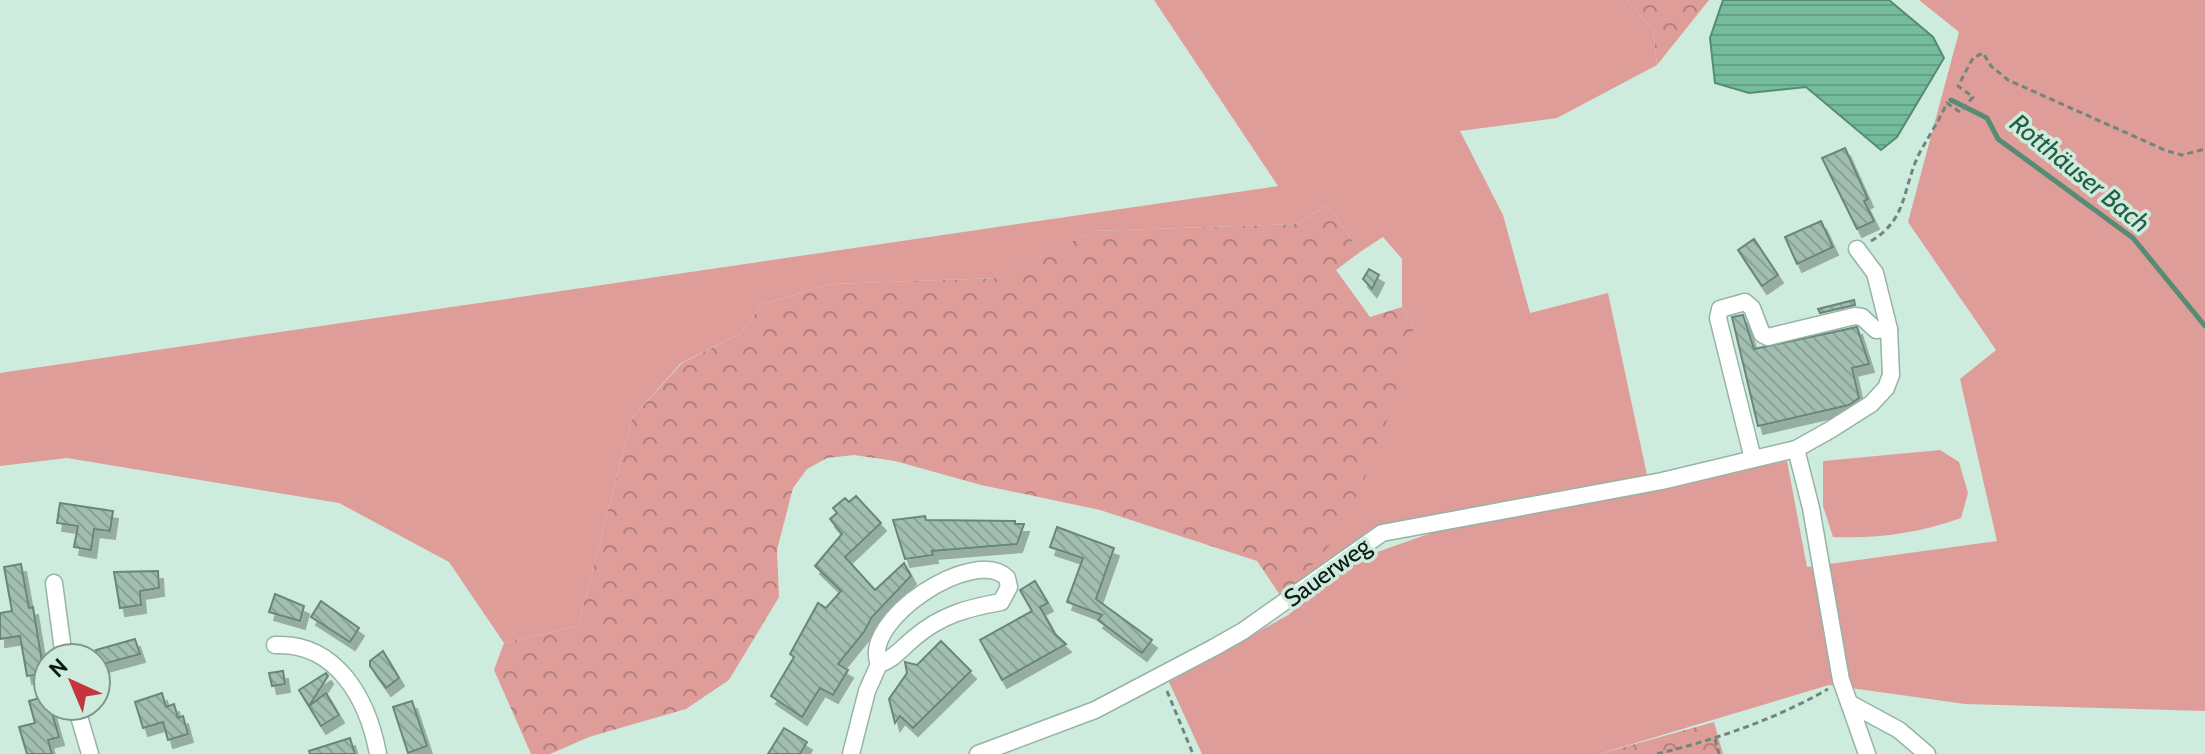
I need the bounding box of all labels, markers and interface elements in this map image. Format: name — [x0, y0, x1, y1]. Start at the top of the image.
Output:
water label: Rotthäuser Bach — [2003, 107, 2157, 239]
street label: Sauerweg — [1278, 530, 1377, 613]
north arrow — [32, 642, 112, 722]
text: N — [43, 653, 73, 683]

